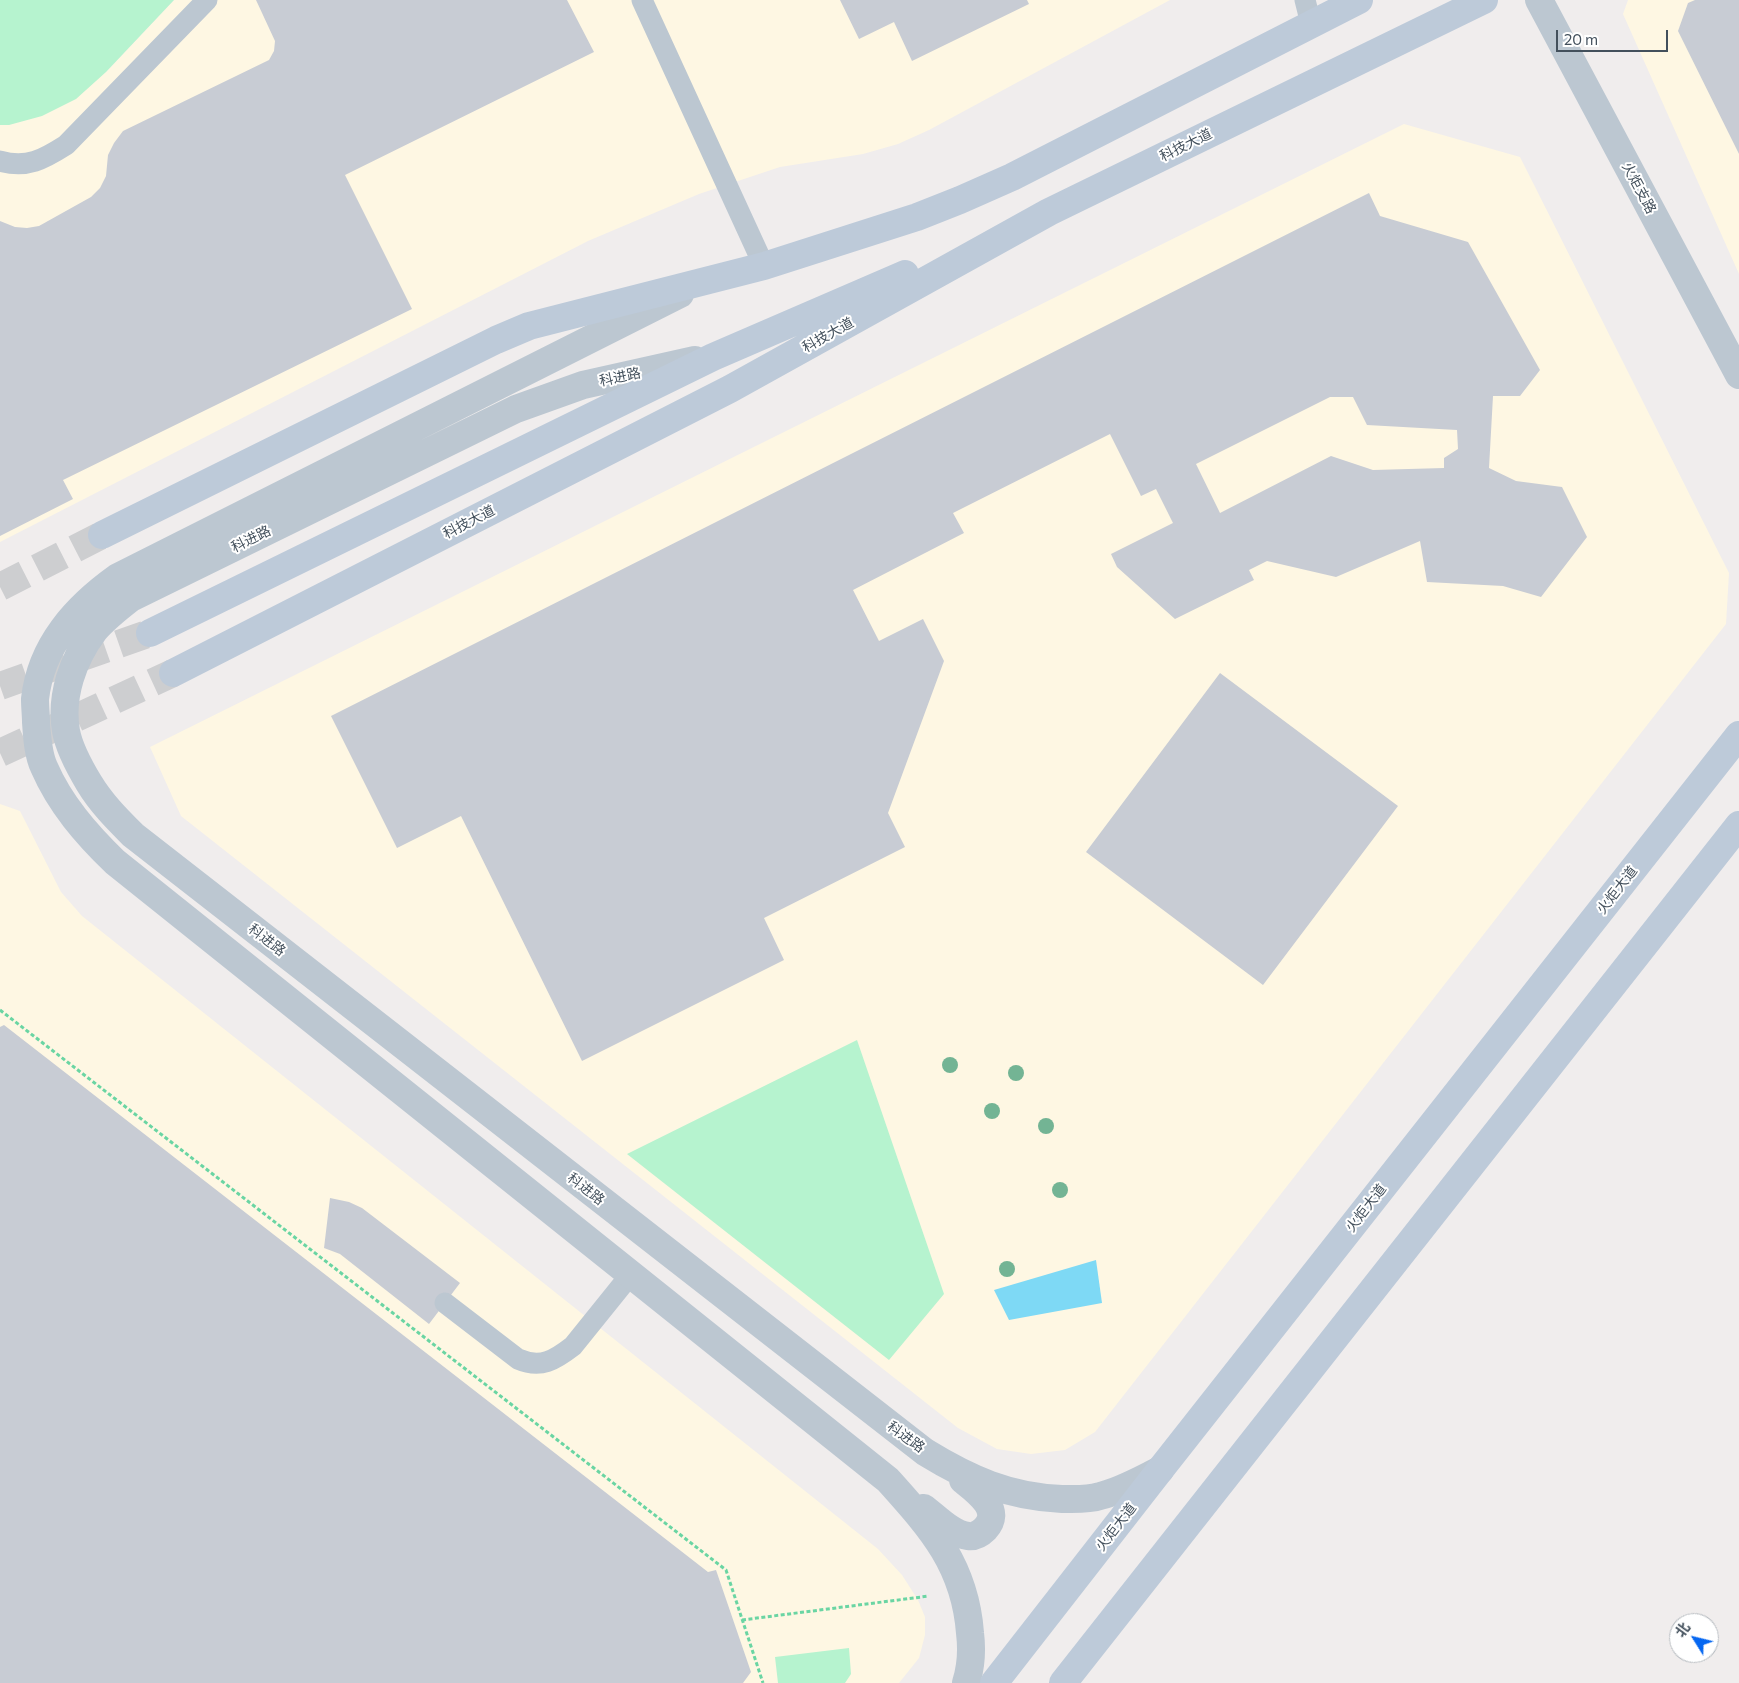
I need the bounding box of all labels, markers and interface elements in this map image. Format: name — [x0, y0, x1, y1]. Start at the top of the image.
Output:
scale bar — [1559, 20, 1672, 52]
text: 20 m — [1564, 30, 1598, 48]
street label: 科技大道 — [1157, 125, 1215, 165]
street label: 火炬支路 — [1618, 159, 1660, 217]
street label: 科技大道 — [799, 314, 857, 356]
street label: 科进路 — [598, 364, 642, 390]
street label: 科技大道 — [440, 502, 498, 542]
street label: 科进路 — [228, 522, 274, 556]
street label: 火炬大道 — [1593, 863, 1641, 917]
street label: 科进路 — [245, 920, 289, 960]
street label: 科进路 — [564, 1169, 608, 1209]
street label: 火炬大道 — [1342, 1181, 1390, 1235]
street label: 科进路 — [884, 1418, 928, 1456]
street label: 火炬大道 — [1092, 1500, 1140, 1554]
north arrow — [1669, 1613, 1719, 1663]
text: 北 — [1671, 1619, 1693, 1640]

